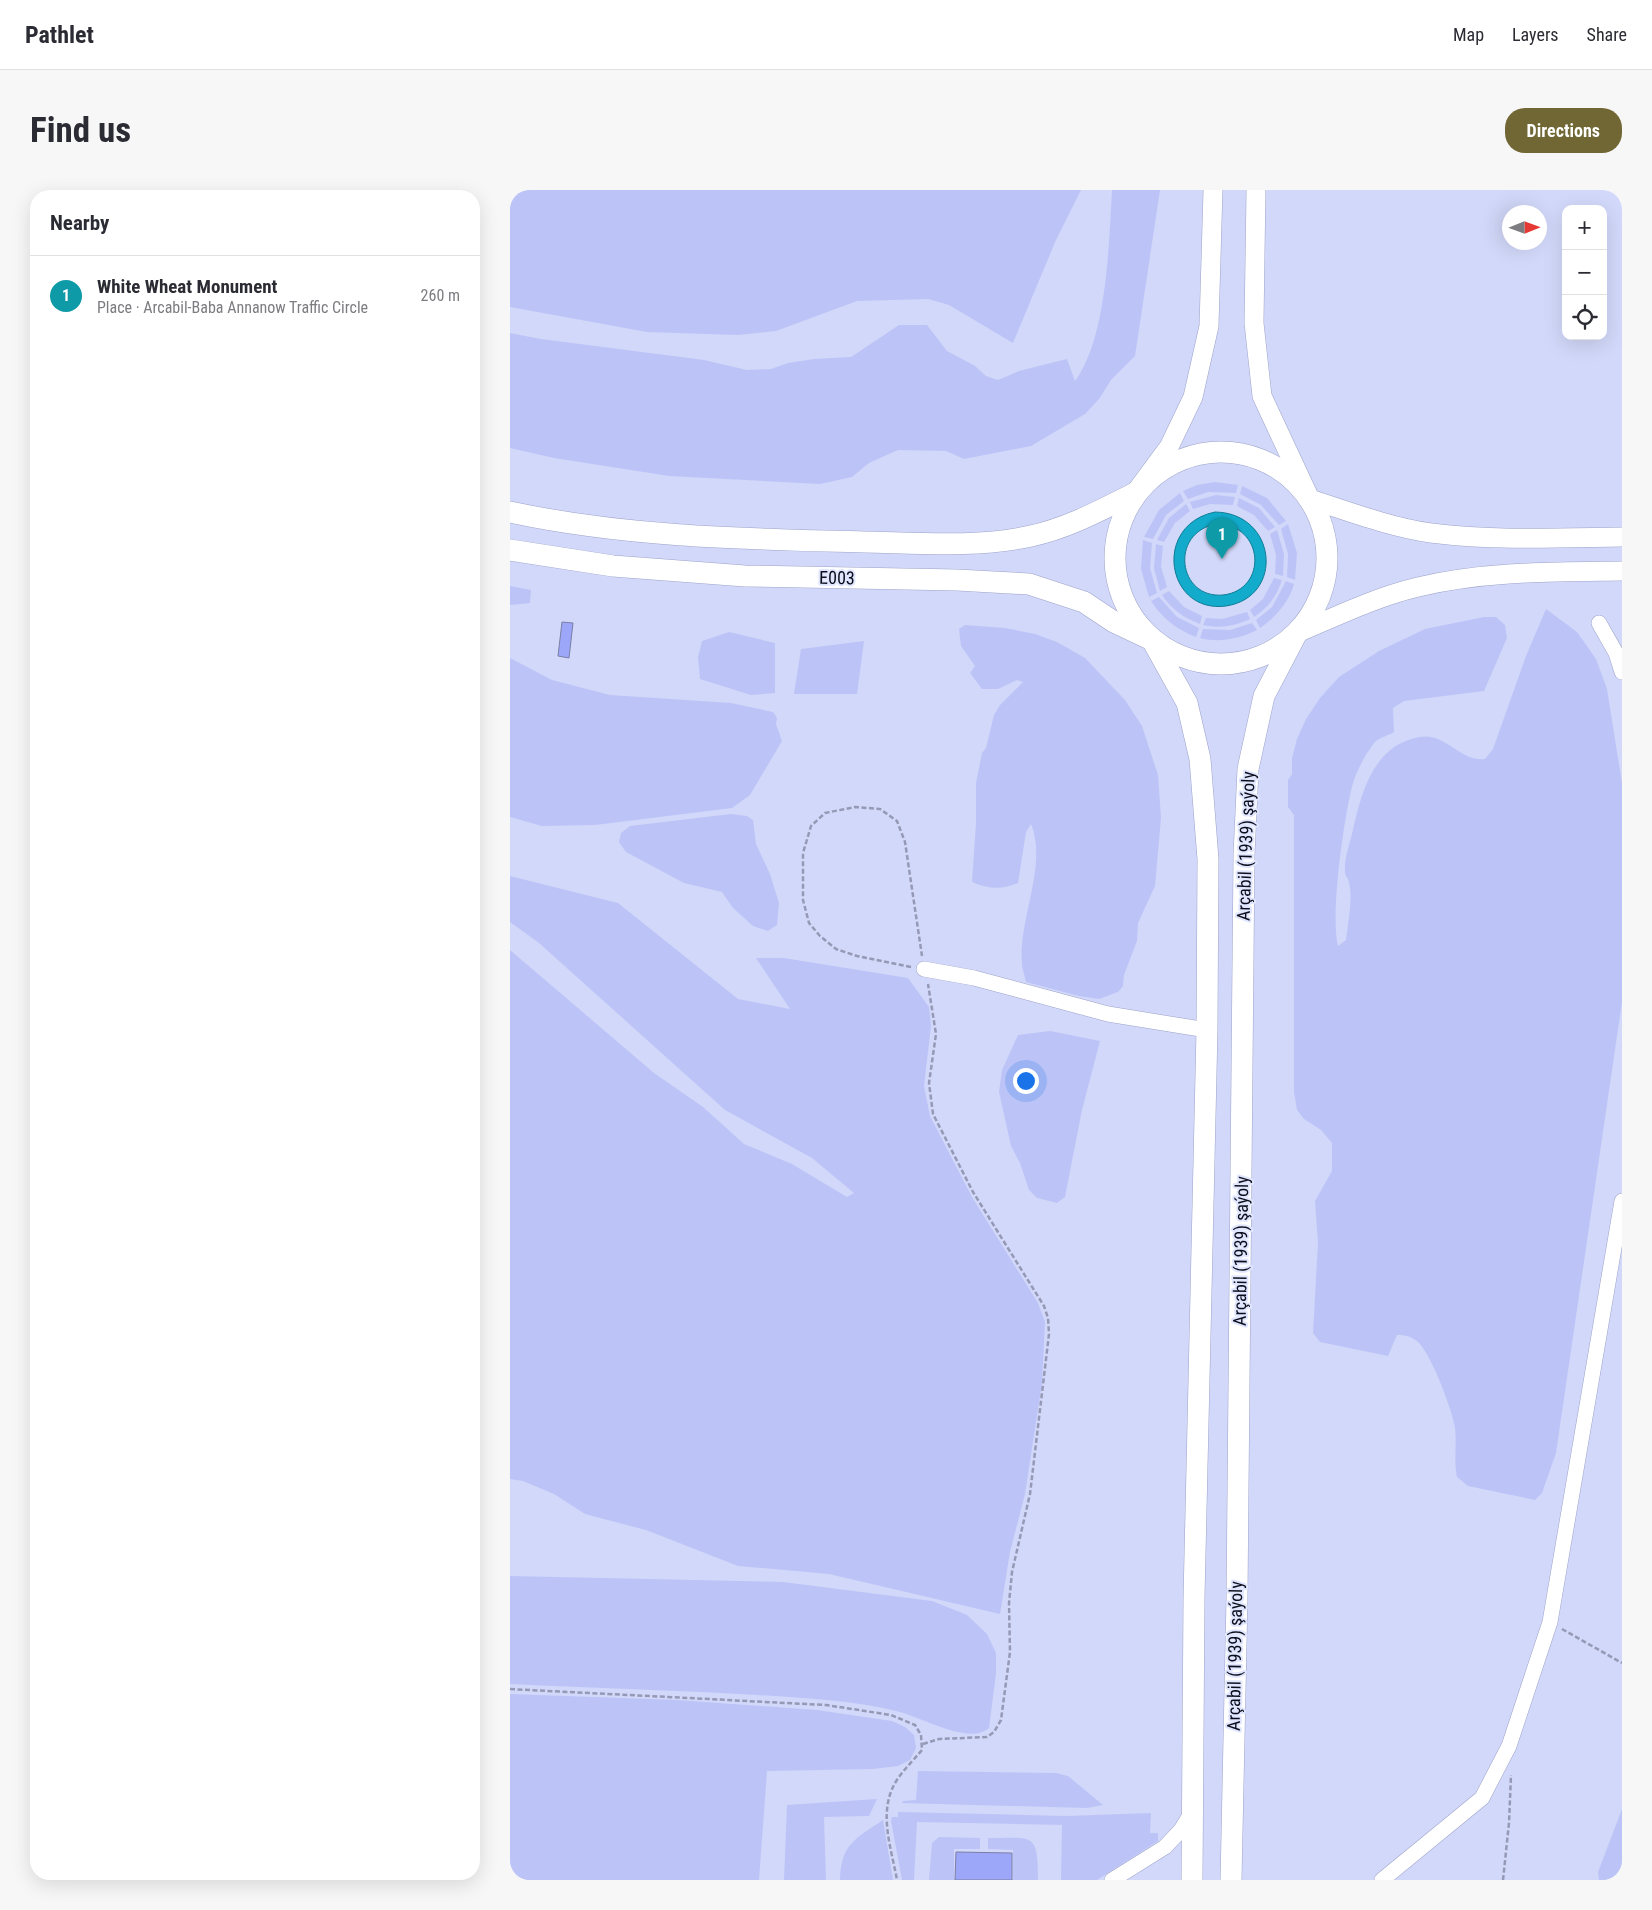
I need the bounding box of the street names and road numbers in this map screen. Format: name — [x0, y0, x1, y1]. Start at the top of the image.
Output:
street label: E003 — [819, 567, 855, 588]
street label: Arçabil (1939) şaýoly — [1232, 770, 1260, 921]
street label: Arçabil (1939) şaýoly — [1229, 1175, 1253, 1326]
street label: Arçabil (1939) şaýoly — [1223, 1580, 1247, 1731]

